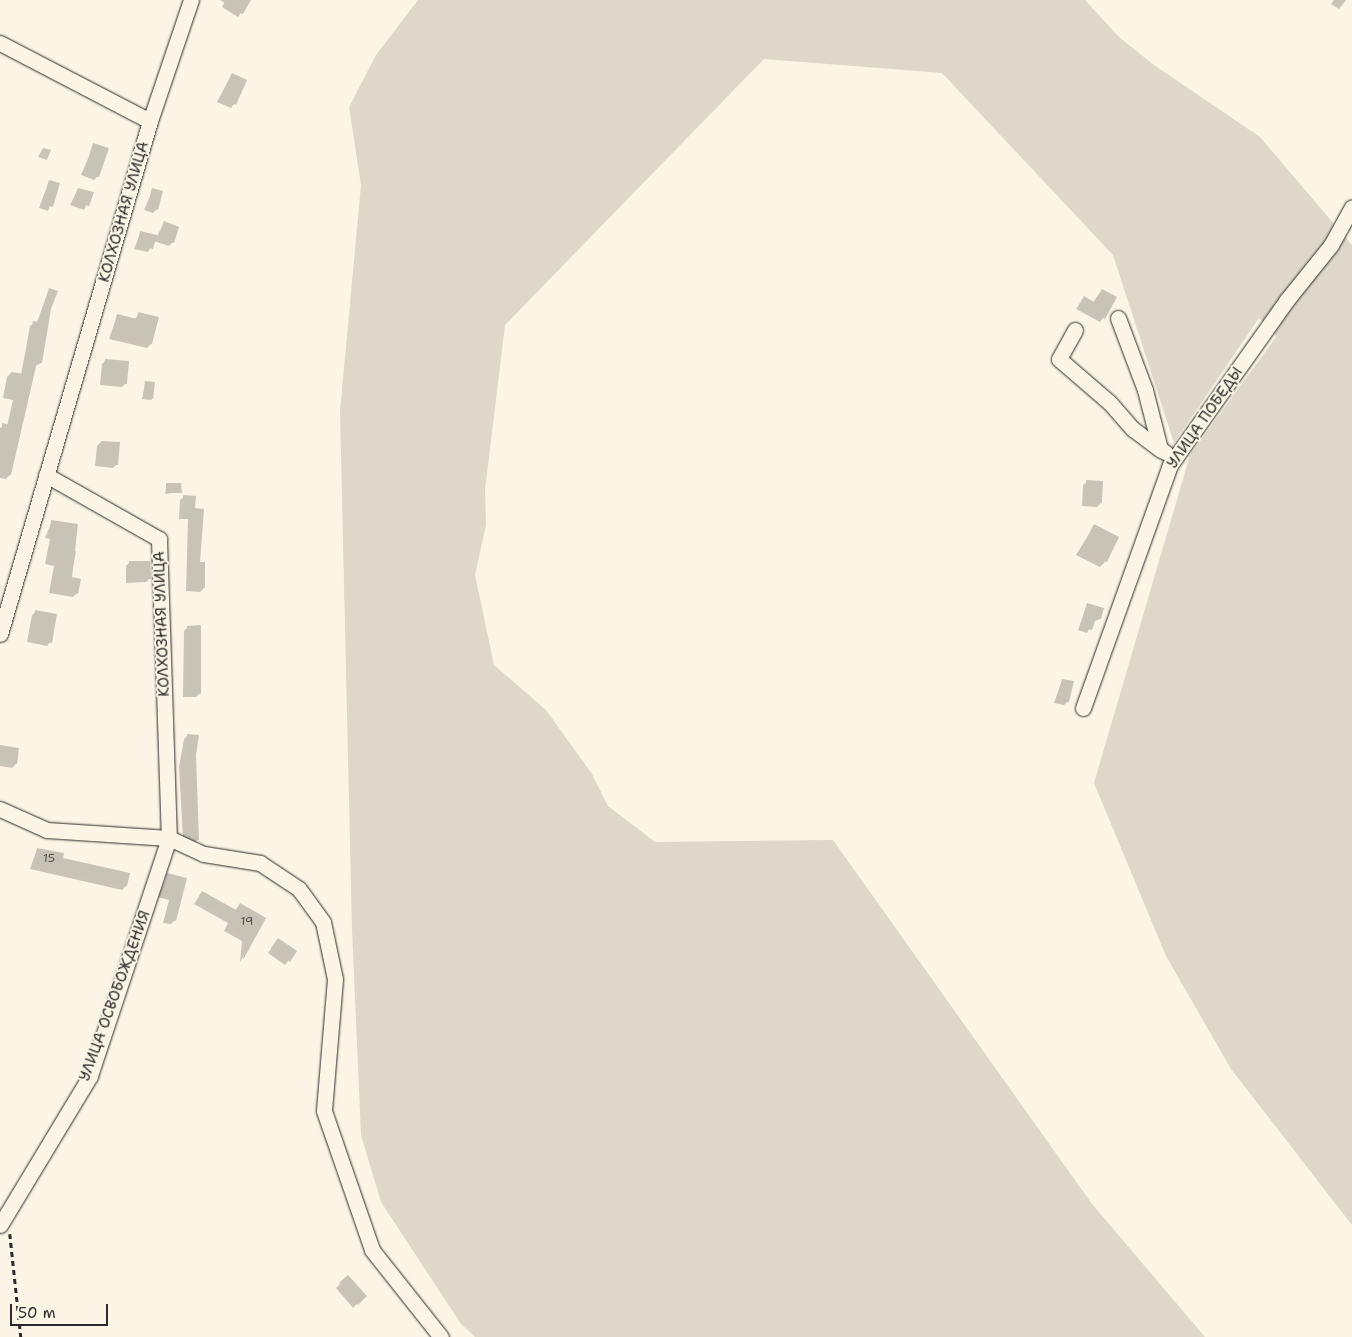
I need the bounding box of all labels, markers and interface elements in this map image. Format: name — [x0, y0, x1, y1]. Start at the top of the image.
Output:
street label: КОЛХОЗНАЯ УЛИЦА — [95, 140, 153, 284]
street label: УЛИЦА ПОБЕДЫ — [1163, 364, 1247, 472]
street label: КОЛХОЗНАЯ УЛИЦА — [150, 551, 174, 697]
house number: 15 — [43, 852, 55, 866]
street label: УЛИЦА ОСВОБОЖДЕНИЯ — [76, 908, 154, 1084]
house number: 19 — [241, 915, 253, 929]
scale bar — [12, 1294, 110, 1326]
text: 50 m — [18, 1303, 56, 1323]

